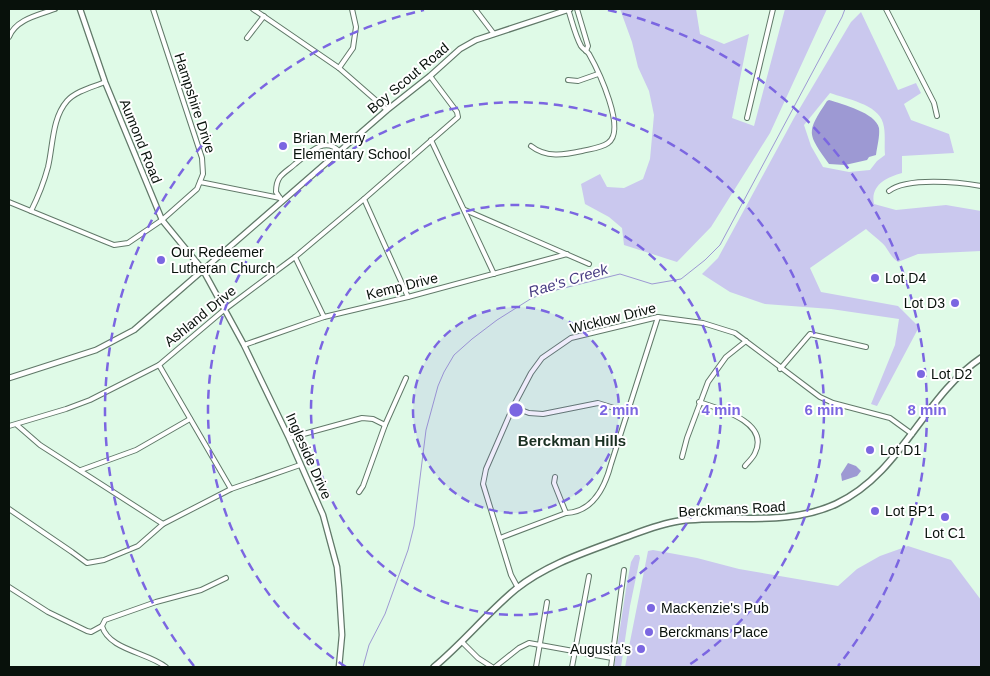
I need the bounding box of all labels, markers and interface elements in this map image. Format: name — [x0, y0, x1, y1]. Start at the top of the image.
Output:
street label: Boy Scout Road — [364, 39, 452, 117]
street label: Hampshire Drive — [171, 51, 219, 155]
street label: Aumond Road — [117, 97, 165, 185]
place label: Brian Merry Elementary School — [293, 130, 411, 162]
marker: Brian Merry Elementary School — [277, 140, 289, 152]
place label: Our Redeemer Lutheran Church — [171, 244, 275, 276]
marker: Our Redeemer Lutheran Church — [155, 254, 167, 266]
water label: Rae's Creek — [526, 259, 611, 300]
street label: Kemp Drive — [365, 269, 440, 303]
place label: Lot D4 — [885, 270, 926, 286]
marker: Lot D4 — [869, 272, 881, 284]
street label: Ashland Drive — [161, 282, 239, 350]
place label: Lot D3 — [904, 295, 945, 311]
marker: Lot D3 — [949, 297, 961, 309]
street label: Wicklow Drive — [568, 300, 658, 336]
place label: Lot D2 — [931, 366, 972, 382]
marker: Lot D2 — [915, 368, 927, 380]
centre of rings — [507, 401, 525, 419]
text: 2 min — [599, 401, 639, 418]
text: 4 min — [701, 401, 741, 418]
text: 6 min — [804, 401, 844, 418]
text: 8 min — [907, 401, 947, 418]
street label: Ingleside Drive — [283, 410, 335, 502]
district label: Berckman Hills — [518, 432, 626, 449]
place label: Lot D1 — [880, 442, 921, 458]
marker: Lot D1 — [864, 444, 876, 456]
street label: Berckmans Road — [678, 498, 786, 520]
place label: Lot BP1 — [885, 503, 935, 519]
marker: Lot BP1 — [869, 505, 881, 517]
marker: Lot C1 — [939, 511, 951, 523]
place label: Lot C1 — [924, 525, 966, 541]
place label: MacKenzie's Pub — [661, 600, 769, 616]
marker: MacKenzie's Pub — [645, 602, 657, 614]
place label: Berckmans Place — [659, 624, 768, 640]
marker: Berckmans Place — [643, 626, 655, 638]
place label: Augusta's — [570, 641, 631, 657]
marker: Augusta's — [635, 643, 647, 655]

